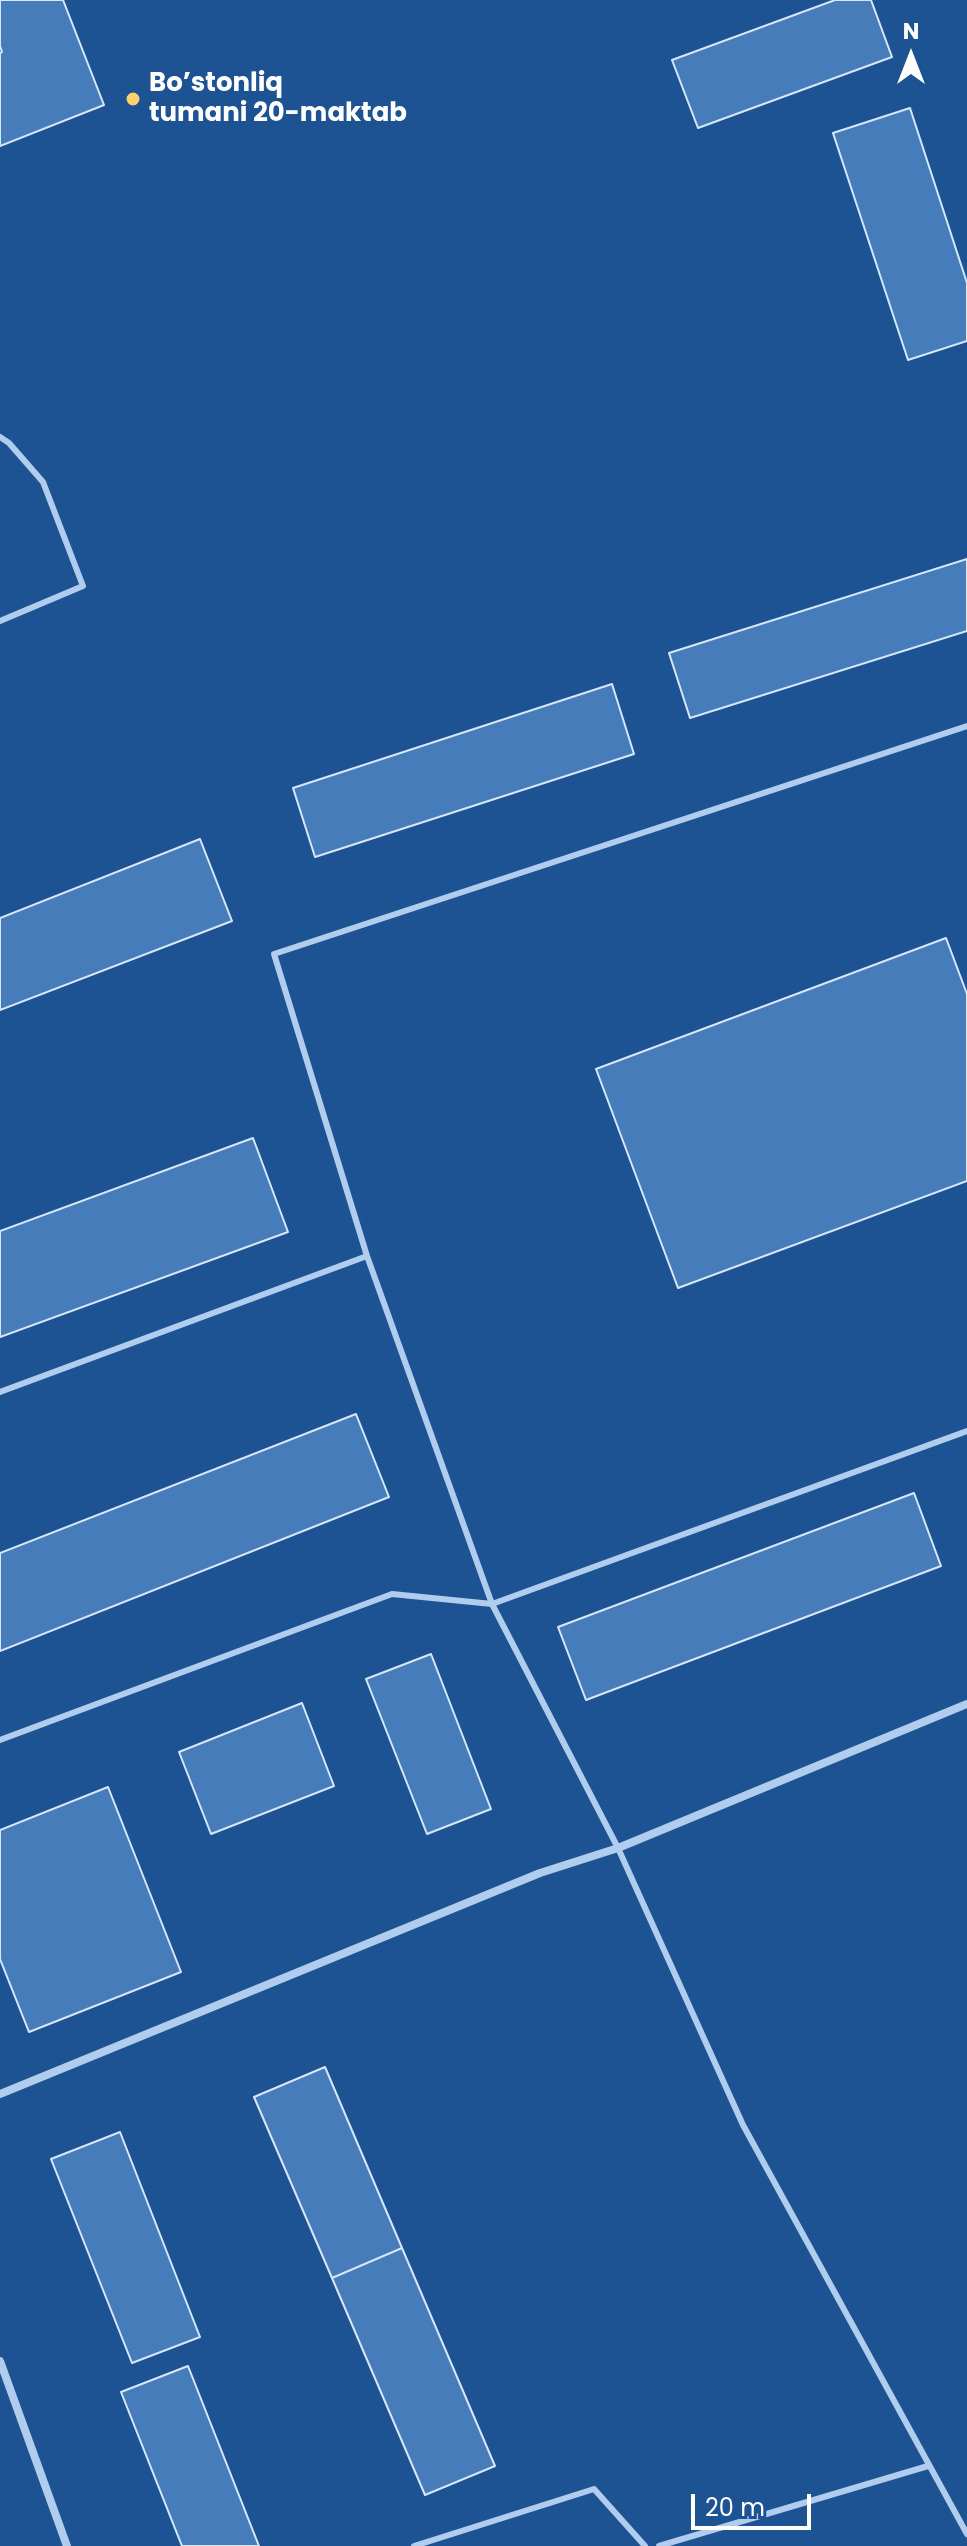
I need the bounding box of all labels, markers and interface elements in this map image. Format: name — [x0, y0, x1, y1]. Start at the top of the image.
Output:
north arrow — [871, 16, 951, 96]
text: N — [903, 16, 919, 47]
place label: Bo’stonliq tumani 20-maktab — [149, 68, 407, 130]
marker: Bo’stonliq tumani 20-maktab — [124, 90, 142, 108]
scale bar — [695, 2478, 815, 2528]
text: 20 m — [705, 2491, 765, 2524]

